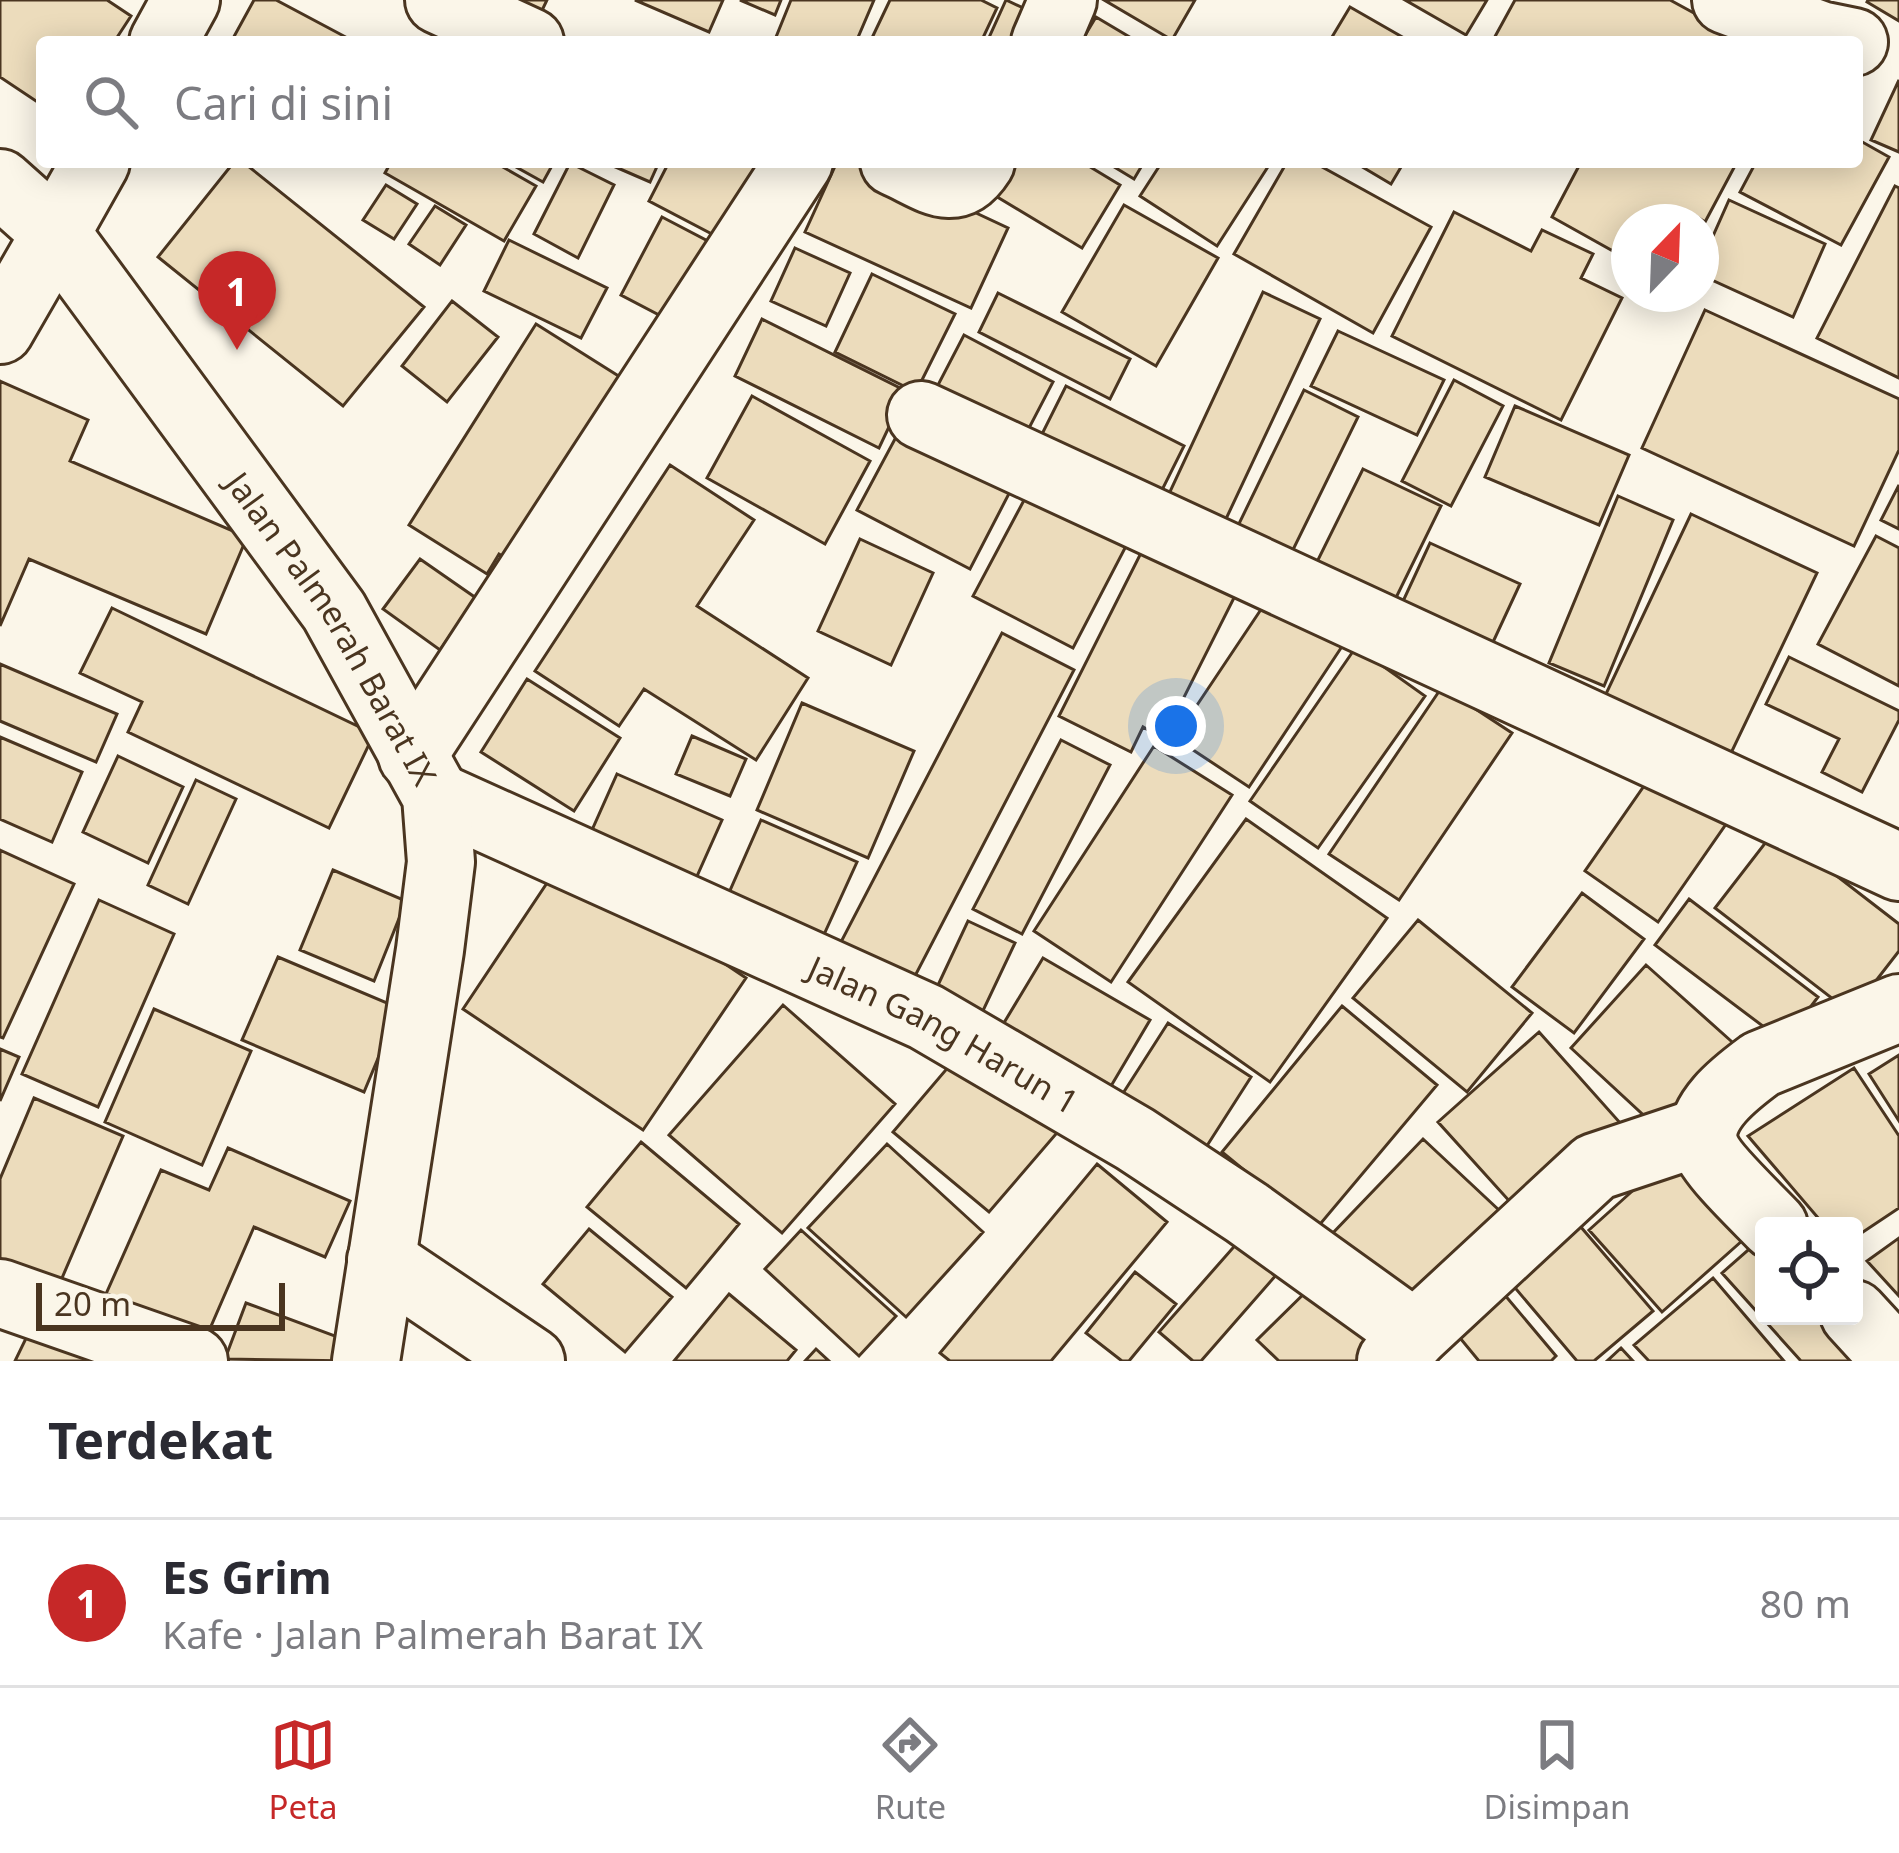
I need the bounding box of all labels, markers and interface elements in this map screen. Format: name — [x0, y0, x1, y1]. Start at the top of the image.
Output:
search box — [36, 36, 1863, 168]
icon: search — [78, 69, 144, 135]
text: Cari di sini — [174, 72, 393, 133]
north arrow — [1611, 204, 1719, 312]
pin: 1 — [198, 251, 276, 350]
street label: Jalan Palmerah Barat IX — [215, 460, 448, 793]
your location — [1146, 696, 1206, 756]
street label: Jalan Gang Harun 1 — [799, 943, 1087, 1124]
map controls — [1755, 1217, 1863, 1325]
button: locate — [1755, 1217, 1863, 1325]
scale bar — [36, 1277, 285, 1330]
text: 20 m — [54, 1281, 131, 1326]
text: Terdekat — [48, 1404, 273, 1474]
text: Es Grim — [162, 1546, 332, 1607]
text: 1 — [76, 1576, 98, 1629]
text: 80 m — [1760, 1576, 1851, 1629]
text: Kafe · Jalan Palmerah Barat IX — [162, 1607, 703, 1660]
tab: Peta — [269, 1712, 338, 1829]
tab: Rute — [875, 1712, 946, 1829]
tab: Disimpan — [1483, 1712, 1630, 1829]

